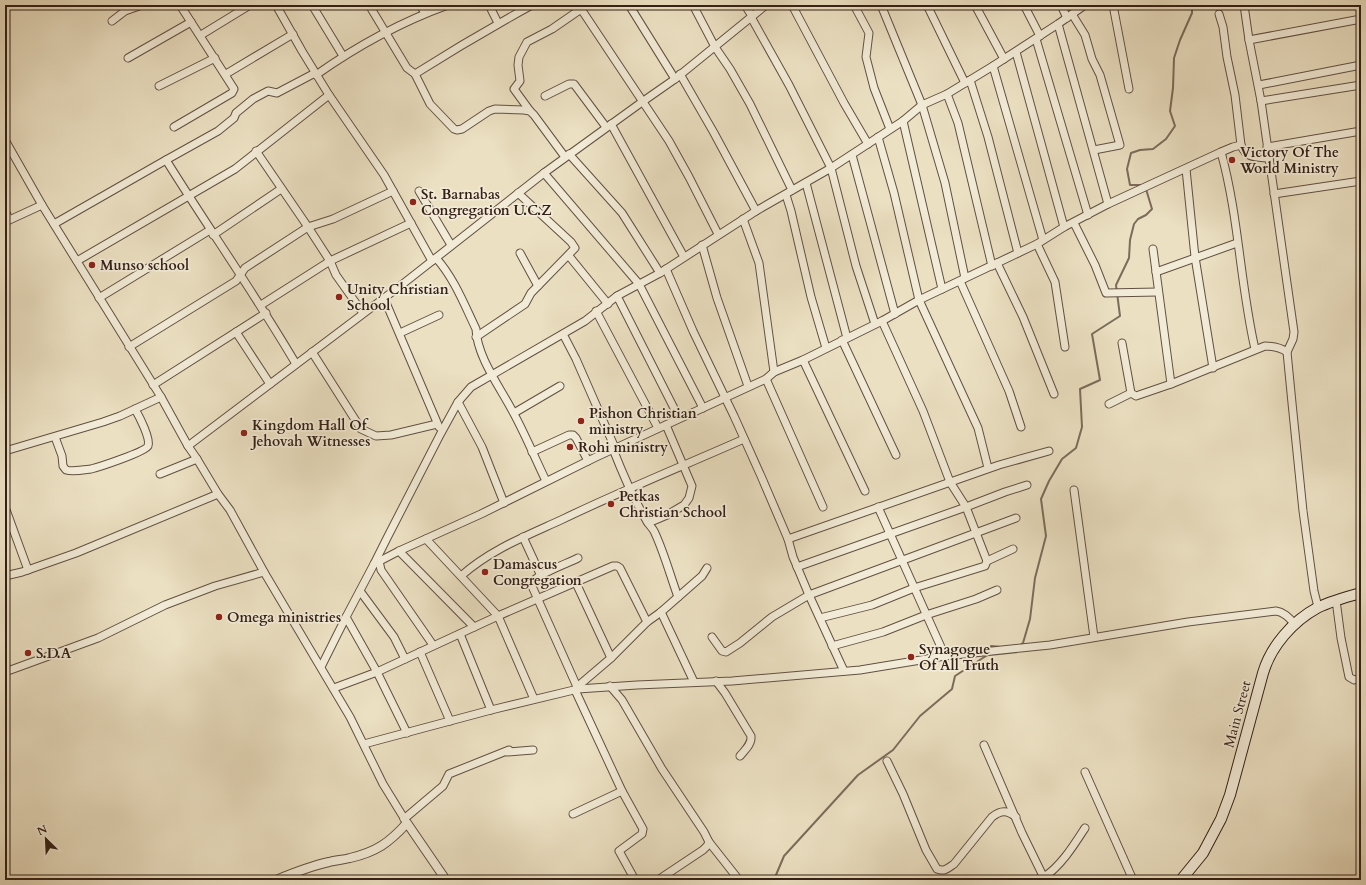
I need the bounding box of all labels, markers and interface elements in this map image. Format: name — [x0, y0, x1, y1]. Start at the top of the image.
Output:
place label: Victory Of The World Ministry — [1239, 143, 1339, 178]
marker: Victory Of The World Ministry — [1227, 155, 1237, 165]
place label: St. Barnabas Congregation U.C.Z — [421, 185, 552, 220]
marker: St. Barnabas Congregation U.C.Z — [408, 197, 418, 207]
place label: Munso school — [100, 256, 189, 275]
marker: Munso school — [87, 260, 97, 270]
place label: Unity Christian School — [347, 280, 449, 315]
marker: Unity Christian School — [334, 292, 344, 302]
place label: Pishon Christian ministry — [589, 404, 697, 439]
place label: Kingdom Hall Of Jehovah Witnesses — [250, 416, 370, 451]
marker: Pishon Christian ministry — [576, 416, 586, 426]
marker: Kingdom Hall Of Jehovah Witnesses — [239, 428, 249, 438]
place label: Rohi ministry — [578, 438, 668, 457]
marker: Rohi ministry — [565, 442, 575, 452]
place label: Petkas Christian School — [619, 487, 726, 522]
marker: Petkas Christian School — [606, 499, 616, 509]
place label: Damascus Congregation — [493, 555, 582, 590]
marker: Damascus Congregation — [480, 567, 490, 577]
place label: Omega ministries — [227, 608, 341, 627]
marker: Omega ministries — [214, 612, 224, 622]
place label: Synagogue Of All Truth — [919, 640, 999, 675]
place label: S.D.A — [36, 644, 72, 663]
marker: S.D.A — [23, 648, 33, 658]
marker: Synagogue Of All Truth — [906, 652, 916, 662]
street label: Main Street — [1219, 678, 1256, 750]
north arrow — [26, 819, 66, 859]
text: N — [35, 821, 50, 839]

